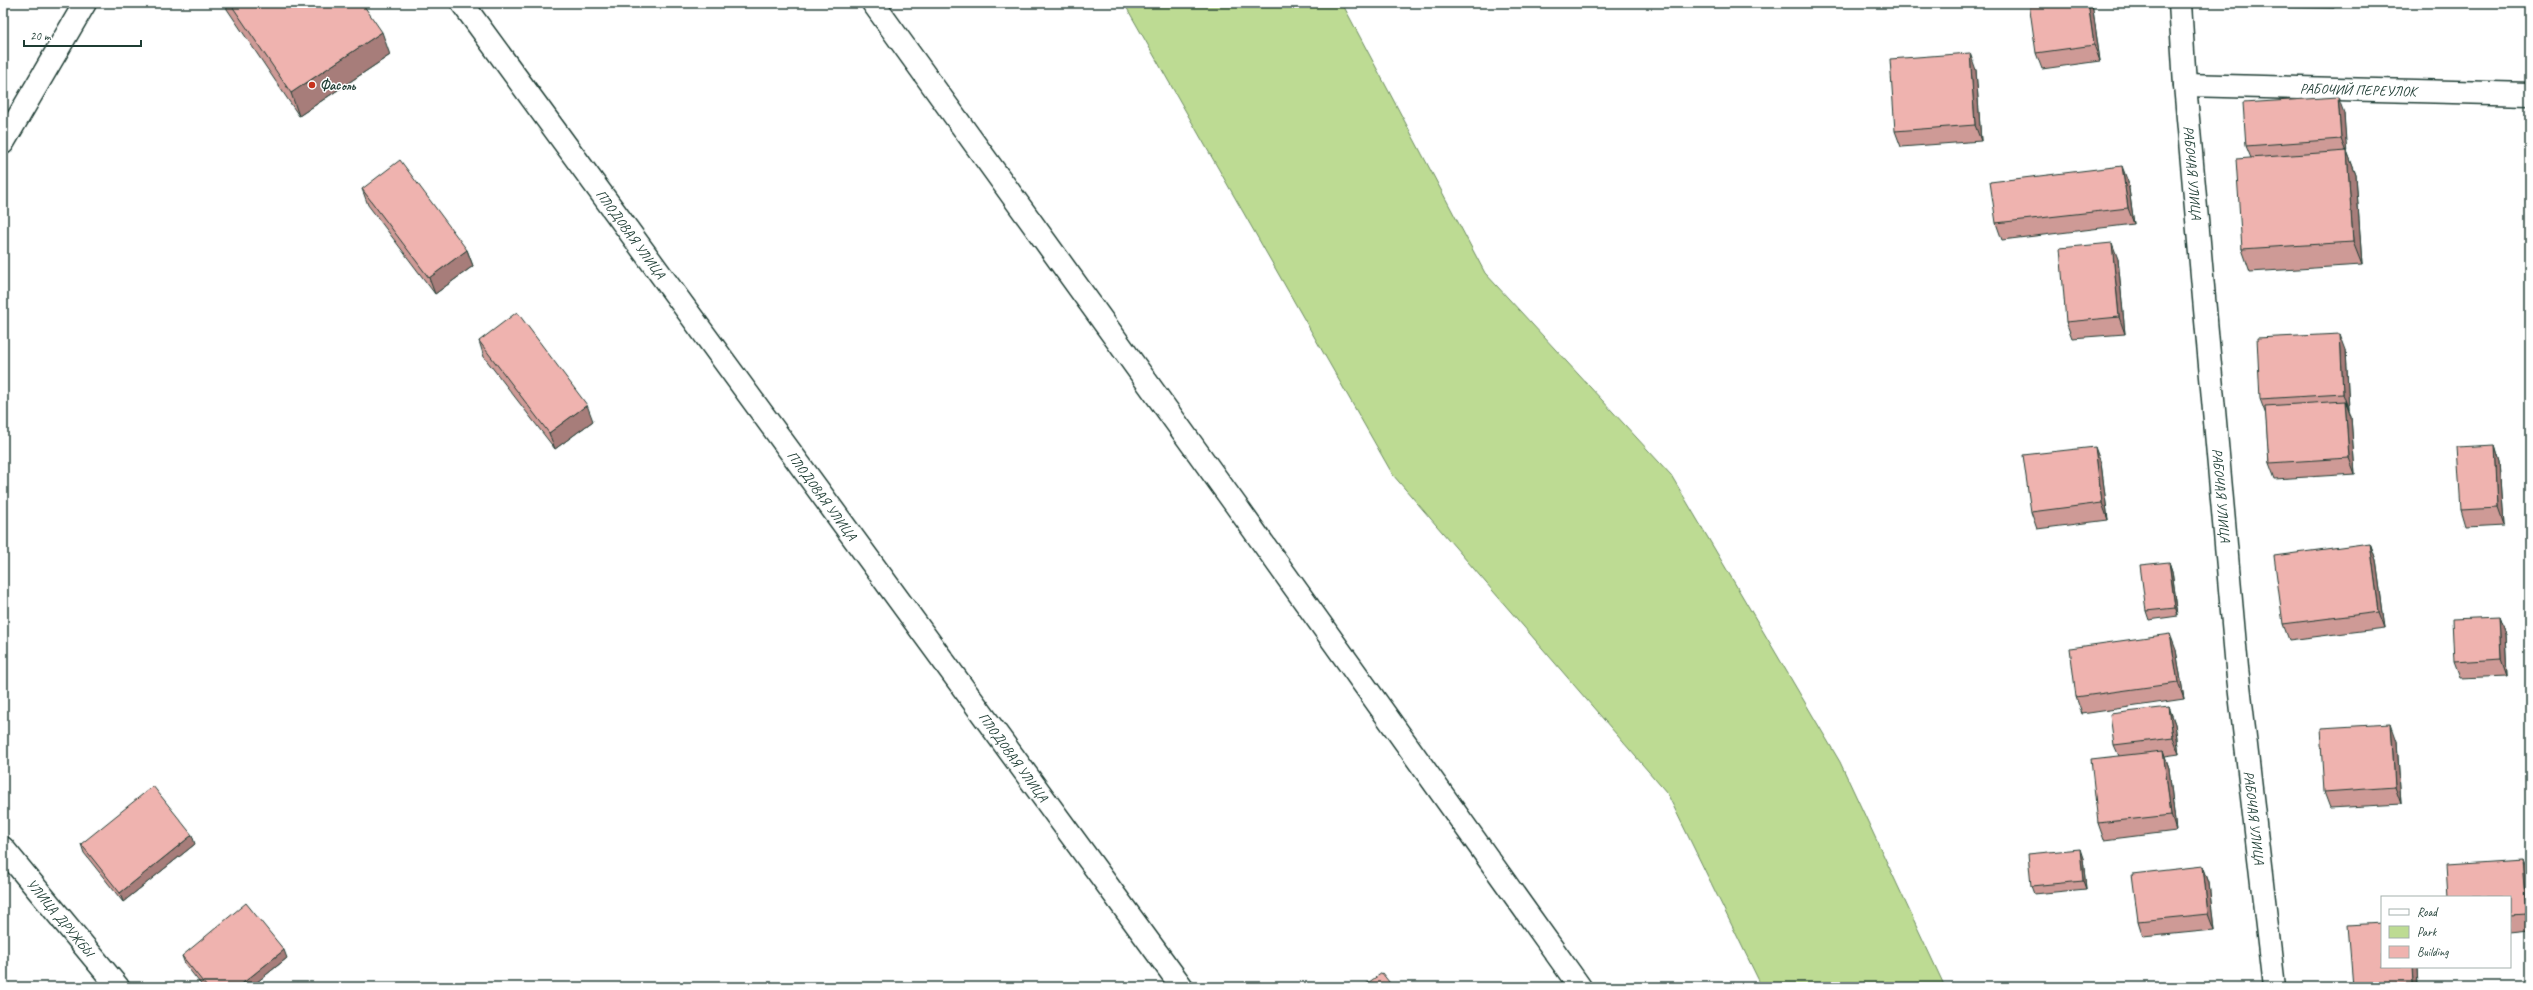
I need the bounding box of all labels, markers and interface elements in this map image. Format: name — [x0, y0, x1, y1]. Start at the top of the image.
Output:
scale bar — [24, 22, 141, 48]
text: 20 m — [30, 28, 52, 44]
place label: Фасоль — [320, 77, 357, 94]
marker: Фасоль — [307, 80, 317, 90]
street label: РАБОЧИЙ ПЕРЕУЛОК — [2300, 80, 2419, 100]
street label: РАБОЧАЯ УЛИЦА — [2180, 125, 2205, 221]
street label: ПЛОДОВАЯ УЛИЦА — [592, 186, 669, 283]
street label: ПЛОДОВАЯ УЛИЦА — [784, 448, 861, 544]
street label: РАБОЧАЯ УЛИЦА — [2208, 448, 2234, 544]
street label: ПЛОДОВАЯ УЛИЦА — [975, 709, 1052, 806]
street label: РАБОЧАЯ УЛИЦА — [2240, 770, 2268, 866]
street label: УЛИЦА ДРУЖБЫ — [23, 875, 99, 962]
legend — [2381, 896, 2511, 968]
text: Road — [2417, 904, 2439, 920]
text: Park — [2417, 924, 2438, 940]
text: Building — [2417, 944, 2449, 960]

